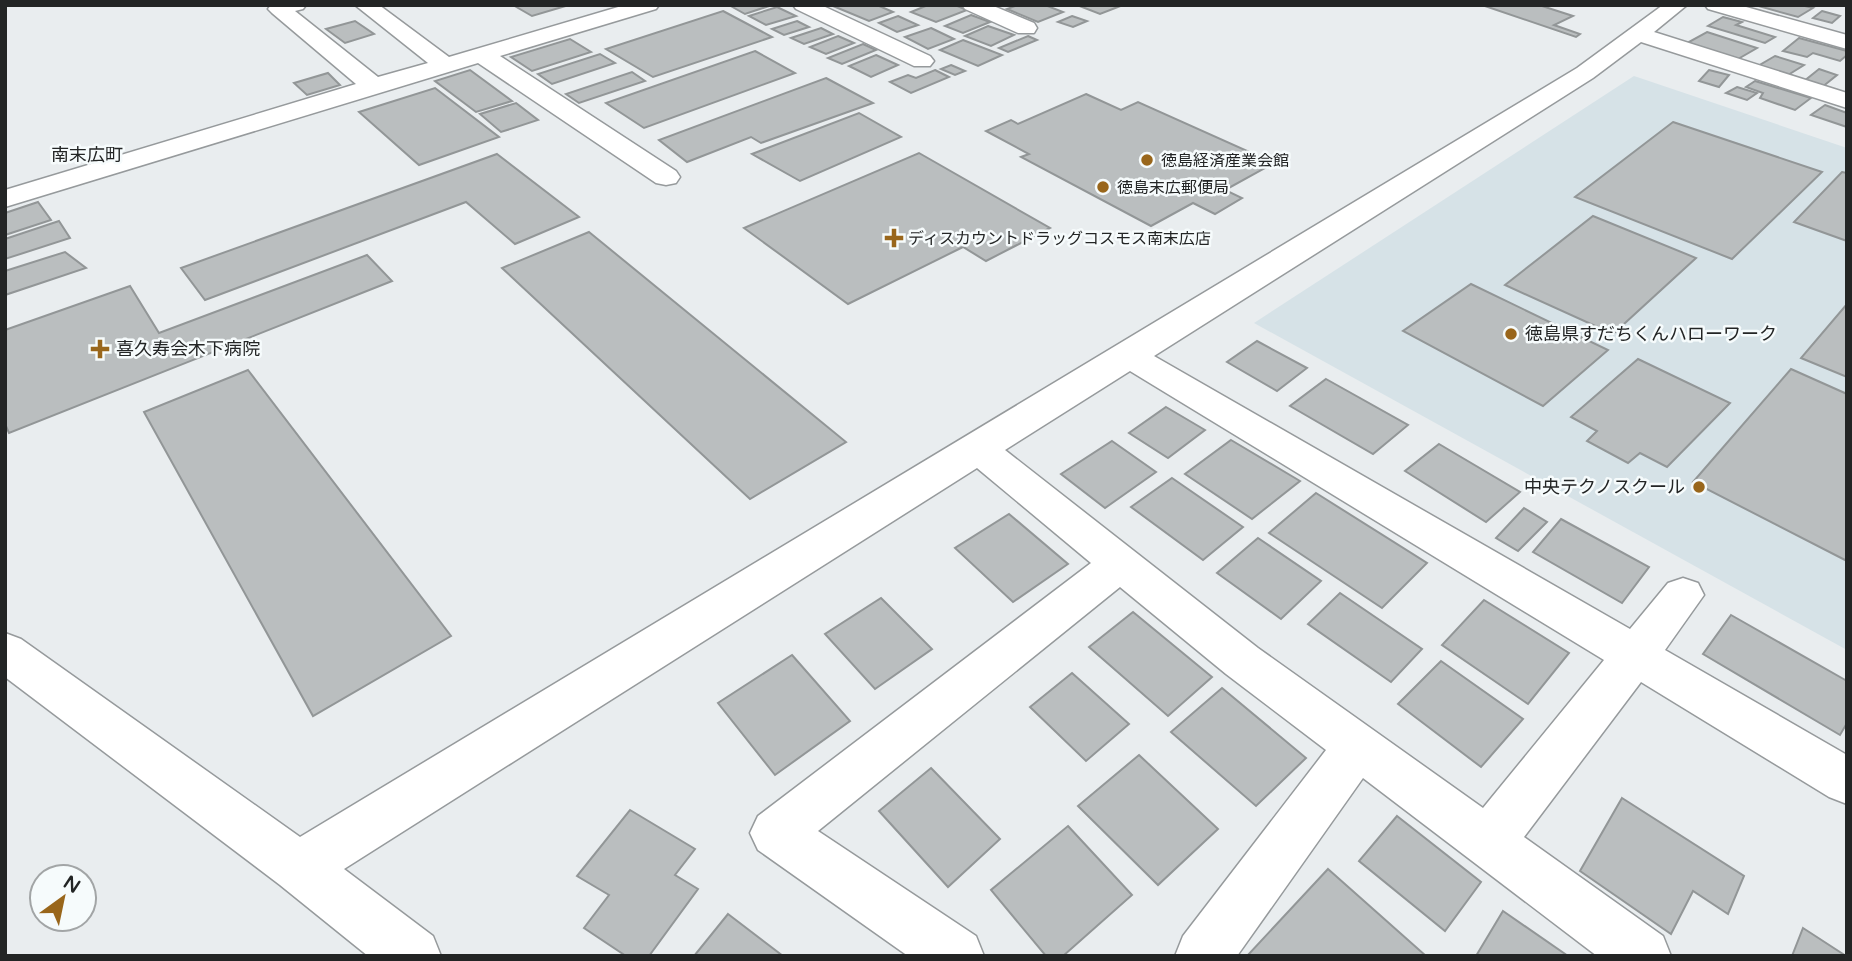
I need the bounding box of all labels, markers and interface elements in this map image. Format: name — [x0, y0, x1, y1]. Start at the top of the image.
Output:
district label: 南末広町 — [51, 144, 123, 166]
place label: 徳島経済産業会館 — [1161, 151, 1289, 171]
marker: 徳島経済産業会館 — [1139, 152, 1155, 168]
place label: 徳島末広郵便局 — [1117, 178, 1229, 198]
marker: 徳島末広郵便局 — [1095, 179, 1111, 195]
place label: ディスカウントドラッグコスモス南末広店 — [908, 229, 1211, 249]
marker: ディスカウントドラッグコスモス南末広店 — [886, 230, 902, 246]
place label: 徳島県すだちくんハローワーク — [1525, 323, 1777, 345]
marker: 徳島県すだちくんハローワーク — [1503, 326, 1519, 342]
place label: 喜久寿会木下病院 — [116, 338, 260, 360]
marker: 喜久寿会木下病院 — [90, 339, 110, 359]
place label: 中央テクノスクール — [1524, 476, 1685, 498]
marker: 中央テクノスクール — [1691, 479, 1707, 495]
north arrow — [28, 863, 98, 933]
text: N — [59, 871, 84, 898]

